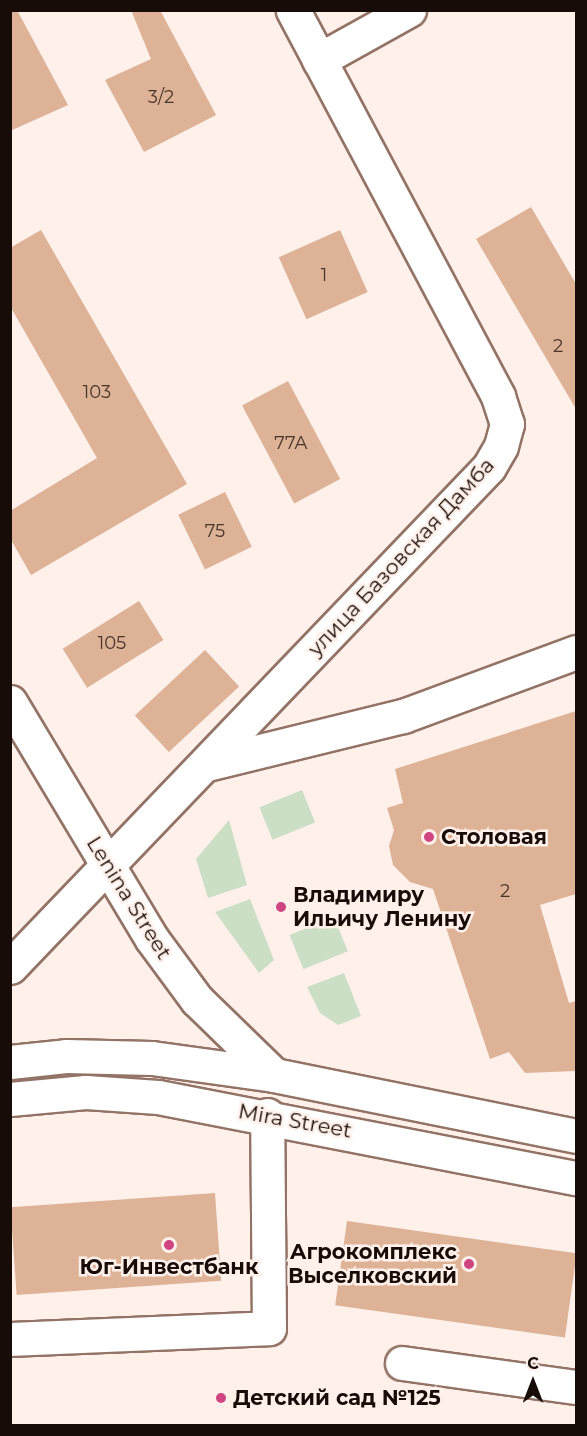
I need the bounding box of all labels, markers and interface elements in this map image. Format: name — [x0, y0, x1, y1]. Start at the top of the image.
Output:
house number: 3/2 — [148, 86, 174, 108]
house number: 1 — [321, 264, 327, 286]
house number: 2 — [553, 335, 563, 357]
house number: 103 — [83, 381, 111, 403]
house number: 77А — [274, 432, 308, 454]
street label: улица Базовская Дамба — [303, 453, 499, 661]
house number: 75 — [205, 520, 225, 542]
house number: 105 — [98, 632, 126, 654]
place label: Столовая — [441, 824, 547, 850]
marker: Столовая — [422, 830, 436, 844]
street label: Lenina Street — [81, 832, 177, 964]
house number: 2 — [500, 880, 510, 902]
place label: Владимиру Ильичу Ленину — [293, 882, 471, 932]
marker: Владимиру Ильичу Ленину — [274, 900, 288, 914]
street label: Mira Street — [236, 1099, 354, 1143]
marker: Юг-Инвестбанк — [162, 1238, 176, 1252]
place label: Агрокомплекс Выселковский — [288, 1239, 457, 1289]
place label: Юг-Инвестбанк — [80, 1254, 258, 1280]
marker: Агрокомплекс Выселковский — [462, 1257, 476, 1271]
north arrow — [503, 1352, 563, 1412]
text: С — [527, 1354, 539, 1373]
place label: Детский сад №125 — [233, 1385, 441, 1411]
marker: Детский сад №125 — [214, 1391, 228, 1405]

